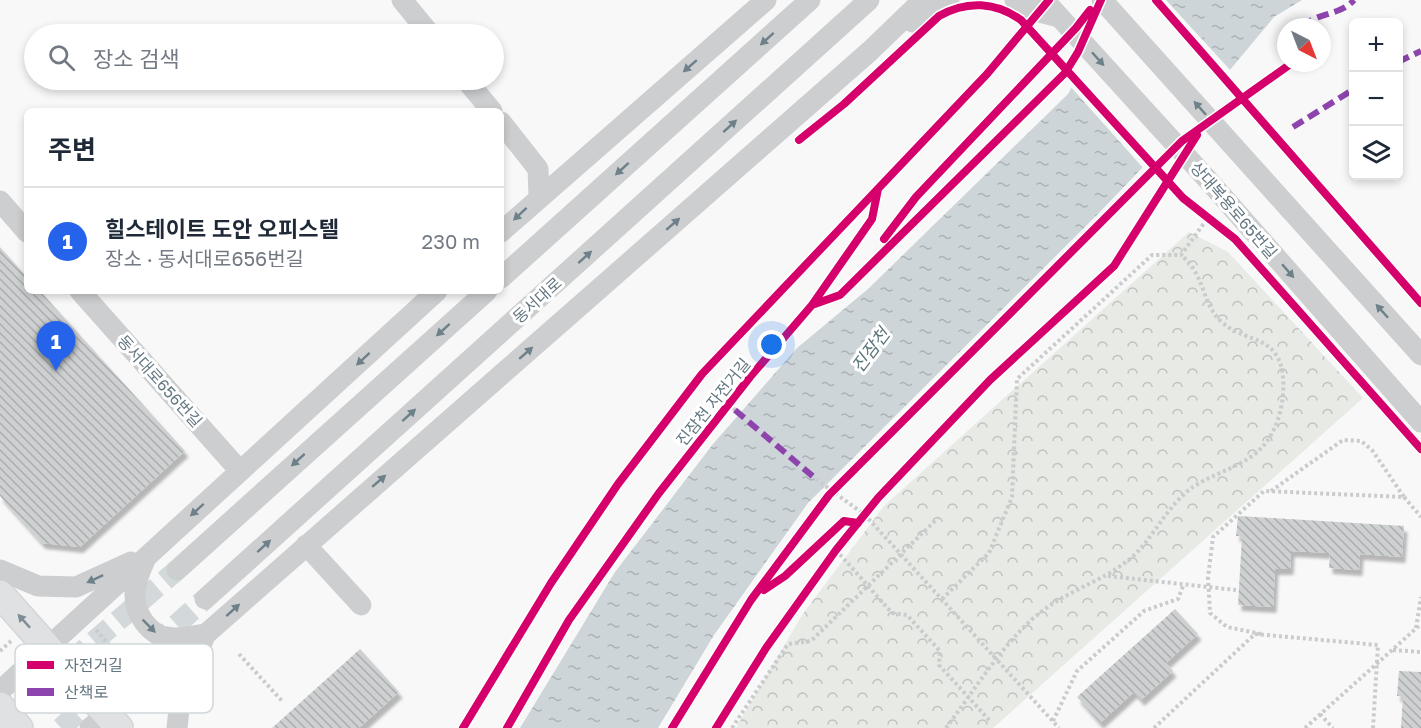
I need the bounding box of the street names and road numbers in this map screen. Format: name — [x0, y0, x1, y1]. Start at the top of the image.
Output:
street label: 상대복용로65번길 — [1186, 157, 1282, 263]
street label: 동서대로 — [508, 273, 566, 327]
street label: 동서대로656번길 — [113, 331, 207, 431]
street label: 진잠천 자전거길 — [672, 354, 754, 450]

